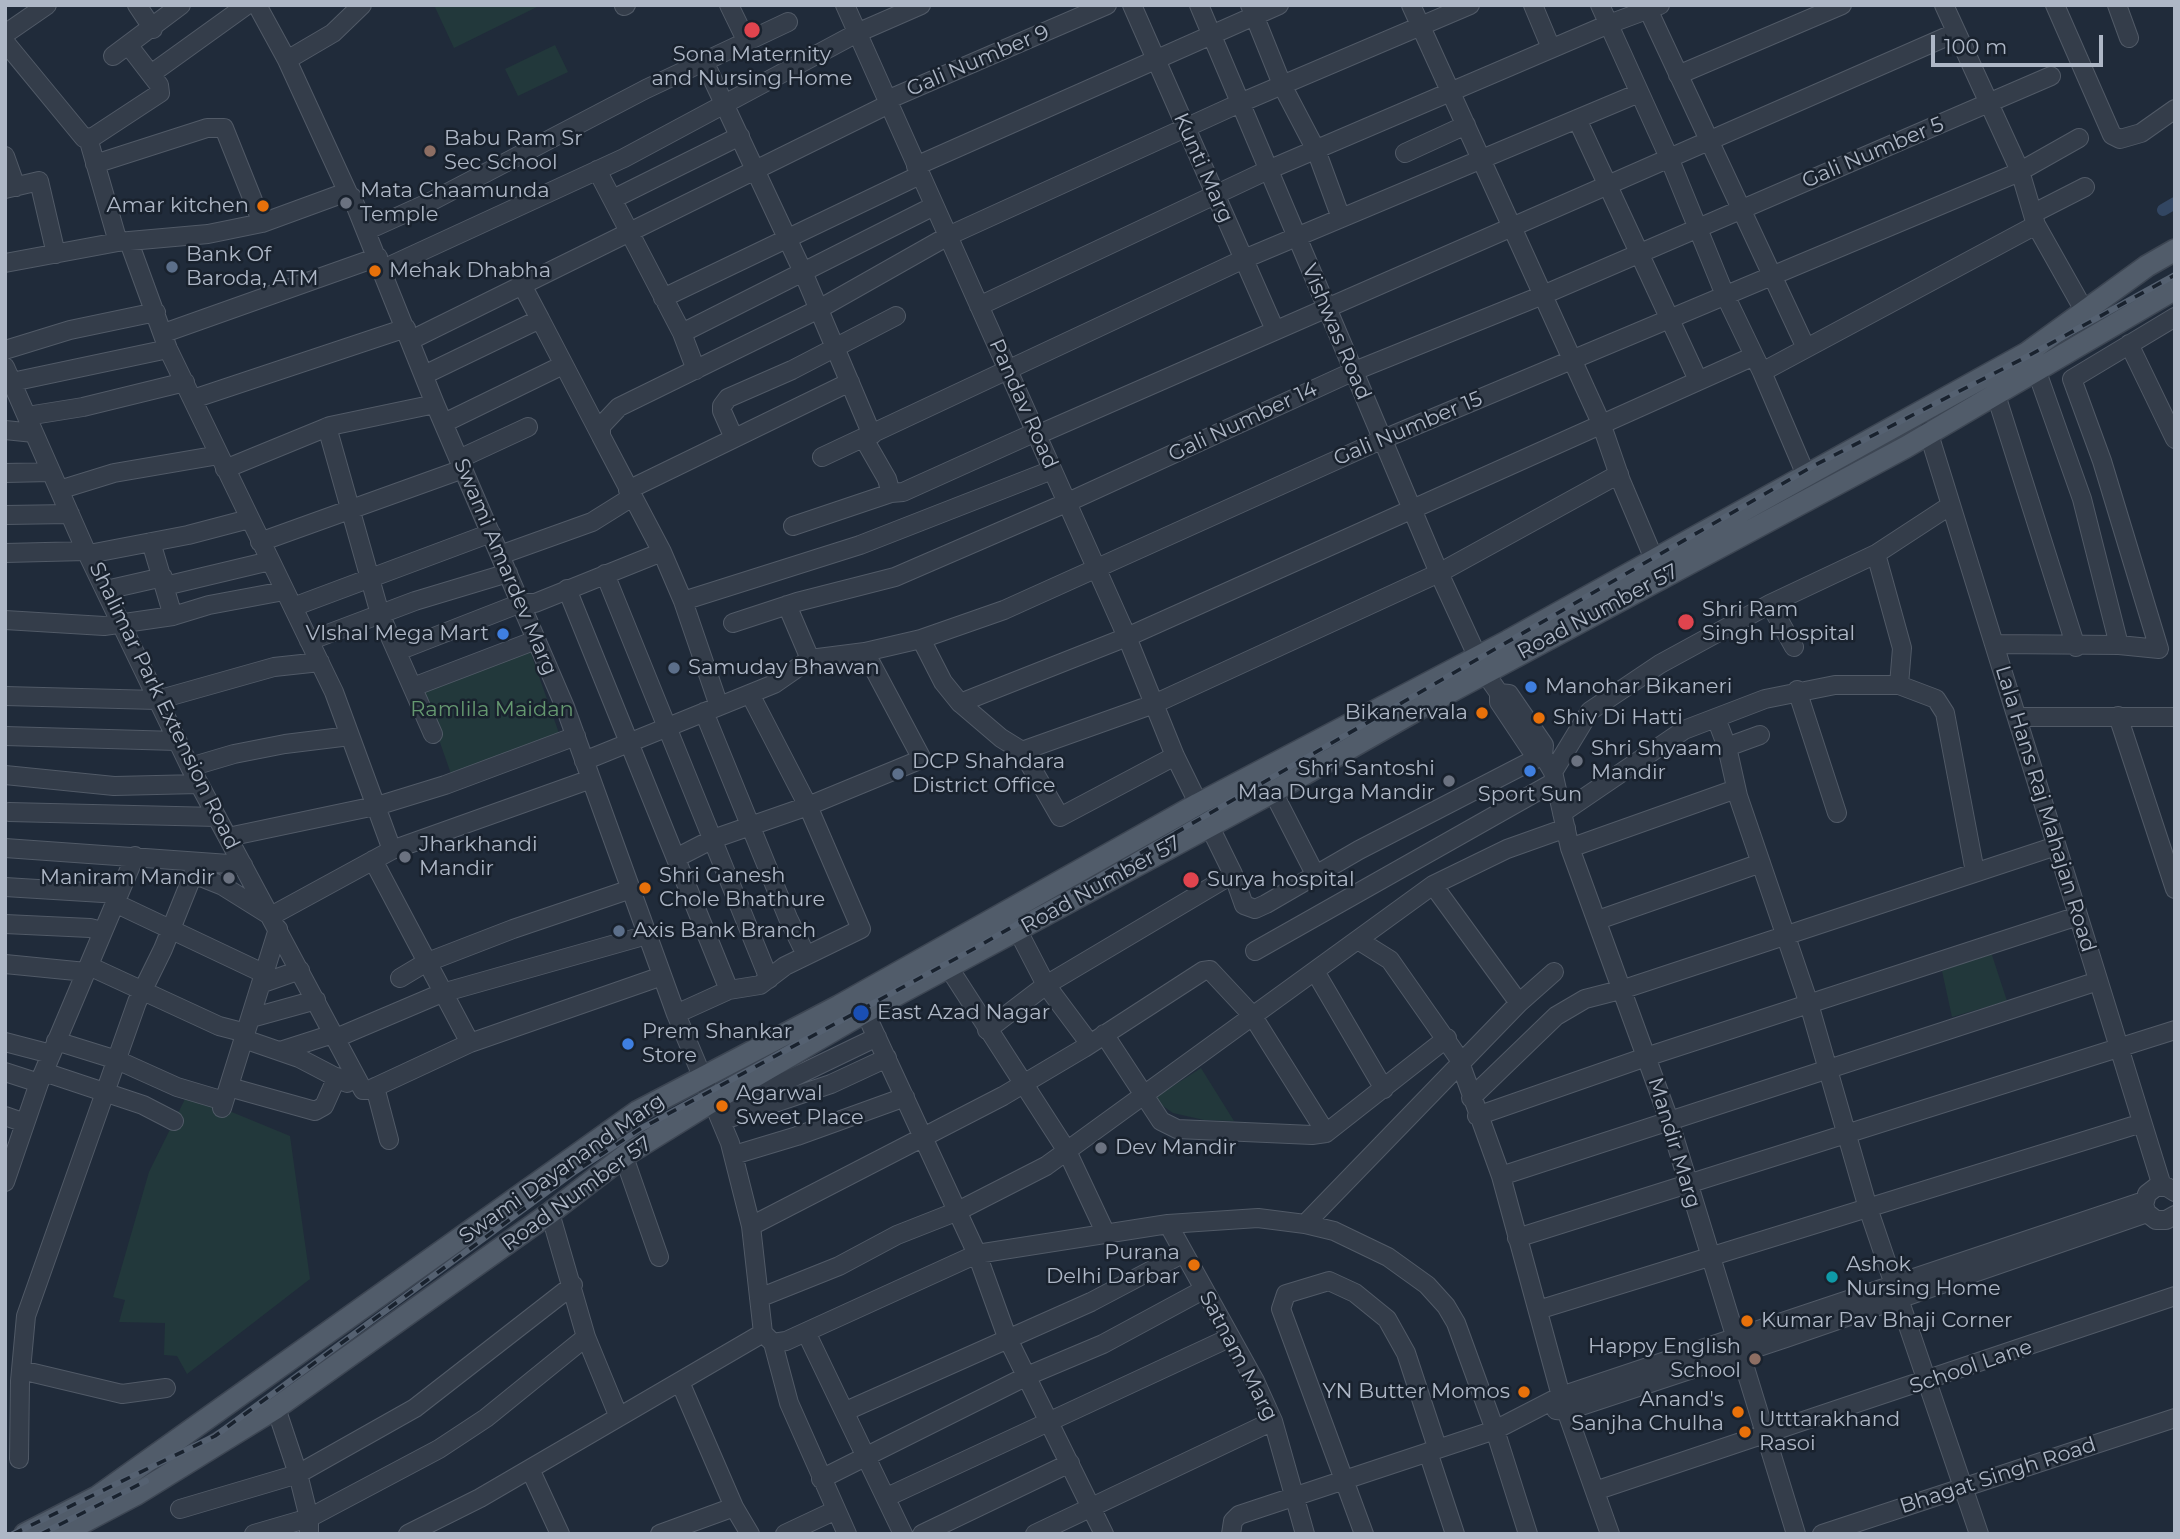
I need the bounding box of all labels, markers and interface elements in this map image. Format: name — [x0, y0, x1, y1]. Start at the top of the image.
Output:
marker: Sona Maternity and Nursing Home — [742, 20, 762, 40]
street label: Gali Number 9 — [903, 20, 1053, 102]
scale bar — [1935, 21, 2106, 65]
text: 100 m — [1944, 34, 2007, 59]
place label: Sona Maternity and Nursing Home — [651, 42, 853, 92]
street label: Kunti Marg — [1168, 109, 1238, 227]
street label: Gali Number 5 — [1798, 112, 1948, 194]
place label: Babu Ram Sr Sec School — [444, 126, 583, 176]
marker: Babu Ram Sr Sec School — [422, 143, 438, 159]
place label: Mata Chaamunda Temple — [360, 178, 550, 228]
place label: Amar kitchen — [106, 193, 249, 219]
marker: Mata Chaamunda Temple — [338, 195, 354, 211]
marker: Amar kitchen — [255, 198, 271, 214]
place label: Bank Of Baroda, ATM — [186, 242, 319, 292]
place label: Mehak Dhabha — [389, 258, 551, 284]
marker: Bank Of Baroda, ATM — [164, 259, 180, 275]
street label: Vishwas Road — [1296, 260, 1376, 404]
marker: Mehak Dhabha — [367, 263, 383, 279]
street label: Pandav Road — [983, 335, 1063, 473]
street label: Gali Number 14 — [1165, 377, 1321, 467]
street label: Gali Number 15 — [1330, 386, 1486, 472]
street label: Swami Amardev Marg — [448, 455, 562, 679]
street label: Shalimar Park Extension Road — [83, 558, 245, 854]
street label: Road Number 57 — [1513, 559, 1683, 665]
place label: Shri Ram Singh Hospital — [1702, 597, 1855, 647]
marker: Shri Ram Singh Hospital — [1676, 612, 1696, 632]
place label: VIshal Mega Mart — [306, 621, 489, 647]
marker: VIshal Mega Mart — [495, 626, 511, 642]
place label: Samuday Bhawan — [688, 655, 880, 681]
marker: Samuday Bhawan — [666, 660, 682, 676]
street label: Lala Hans Raj Mahajan Road — [1989, 663, 2101, 955]
place label: Manohar Bikaneri — [1545, 674, 1732, 700]
marker: Manohar Bikaneri — [1523, 679, 1539, 695]
park label: Ramlila Maidan — [410, 697, 574, 723]
place label: Bikanervala — [1345, 700, 1468, 726]
marker: Bikanervala — [1474, 705, 1490, 721]
place label: Shiv Di Hatti — [1553, 705, 1683, 731]
marker: Shiv Di Hatti — [1531, 710, 1547, 726]
place label: Shri Shyaam Mandir — [1591, 736, 1722, 786]
place label: DCP Shahdara District Office — [912, 749, 1065, 799]
marker: Shri Shyaam Mandir — [1569, 753, 1585, 769]
place label: Shri Santoshi Maa Durga Mandir — [1238, 756, 1435, 806]
marker: Sport Sun — [1522, 763, 1538, 779]
marker: DCP Shahdara District Office — [890, 766, 906, 782]
marker: Shri Santoshi Maa Durga Mandir — [1441, 773, 1457, 789]
place label: Sport Sun — [1478, 782, 1582, 808]
street label: Road Number 57 — [1017, 831, 1185, 939]
place label: Jharkhandi Mandir — [419, 832, 538, 882]
marker: Jharkhandi Mandir — [397, 849, 413, 865]
place label: Shri Ganesh Chole Bhathure — [659, 863, 825, 913]
place label: Maniram Mandir — [40, 865, 215, 891]
place label: Surya hospital — [1207, 867, 1355, 893]
marker: Maniram Mandir — [221, 870, 237, 886]
marker: Surya hospital — [1181, 870, 1201, 890]
marker: Shri Ganesh Chole Bhathure — [637, 880, 653, 896]
place label: Axis Bank Branch — [633, 918, 816, 944]
marker: Axis Bank Branch — [611, 923, 627, 939]
place label: East Azad Nagar — [877, 1000, 1050, 1026]
marker: East Azad Nagar — [851, 1003, 871, 1023]
place label: Prem Shankar Store — [642, 1019, 792, 1069]
marker: Prem Shankar Store — [620, 1036, 636, 1052]
street label: Mandir Marg — [1642, 1075, 1706, 1211]
place label: Agarwal Sweet Place — [736, 1081, 864, 1131]
street label: Swami Dayanand Marg — [455, 1088, 669, 1250]
marker: Agarwal Sweet Place — [714, 1098, 730, 1114]
street label: Road Number 57 — [497, 1131, 657, 1257]
place label: Dev Mandir — [1115, 1135, 1237, 1161]
marker: Dev Mandir — [1093, 1140, 1109, 1156]
place label: Purana Delhi Darbar — [1046, 1240, 1180, 1290]
place label: Ashok Nursing Home — [1846, 1252, 2001, 1302]
marker: Purana Delhi Darbar — [1186, 1257, 1202, 1273]
marker: Ashok Nursing Home — [1824, 1269, 1840, 1285]
street label: Satnam Marg — [1193, 1287, 1283, 1425]
place label: Kumar Pav Bhaji Corner — [1761, 1308, 2013, 1334]
marker: Kumar Pav Bhaji Corner — [1739, 1313, 1755, 1329]
place label: Happy English School — [1588, 1334, 1741, 1384]
street label: School Lane — [1906, 1334, 2036, 1400]
marker: Happy English School — [1747, 1351, 1763, 1367]
place label: YN Butter Momos — [1323, 1379, 1510, 1405]
marker: YN Butter Momos — [1516, 1384, 1532, 1400]
place label: Anand's Sanjha Chulha — [1571, 1387, 1724, 1437]
marker: Anand's Sanjha Chulha — [1730, 1404, 1746, 1420]
place label: Utttarakhand Rasoi — [1759, 1407, 1900, 1457]
marker: Utttarakhand Rasoi — [1737, 1424, 1753, 1440]
street label: Bhagat Singh Road — [1897, 1432, 2099, 1520]

